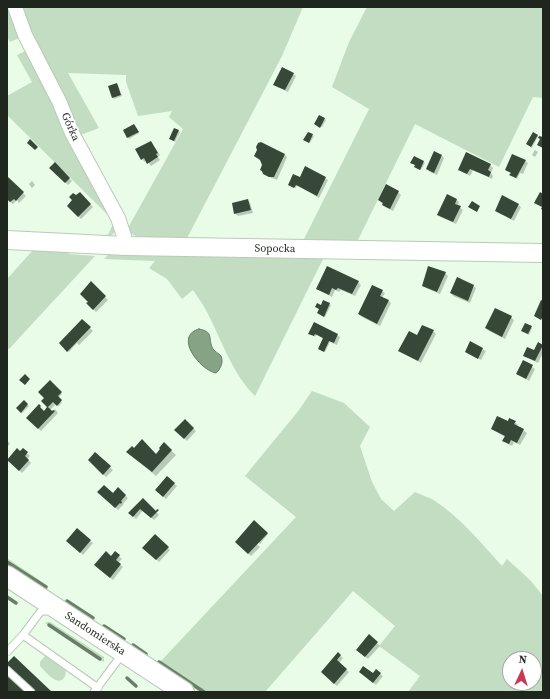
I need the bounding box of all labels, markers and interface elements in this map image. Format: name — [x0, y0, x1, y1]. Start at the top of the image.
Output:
street label: Górka — [58, 111, 82, 143]
street label: Sopocka — [254, 242, 296, 256]
street label: Sandomierska — [62, 609, 128, 659]
north arrow — [502, 651, 542, 691]
text: N — [518, 652, 527, 667]

